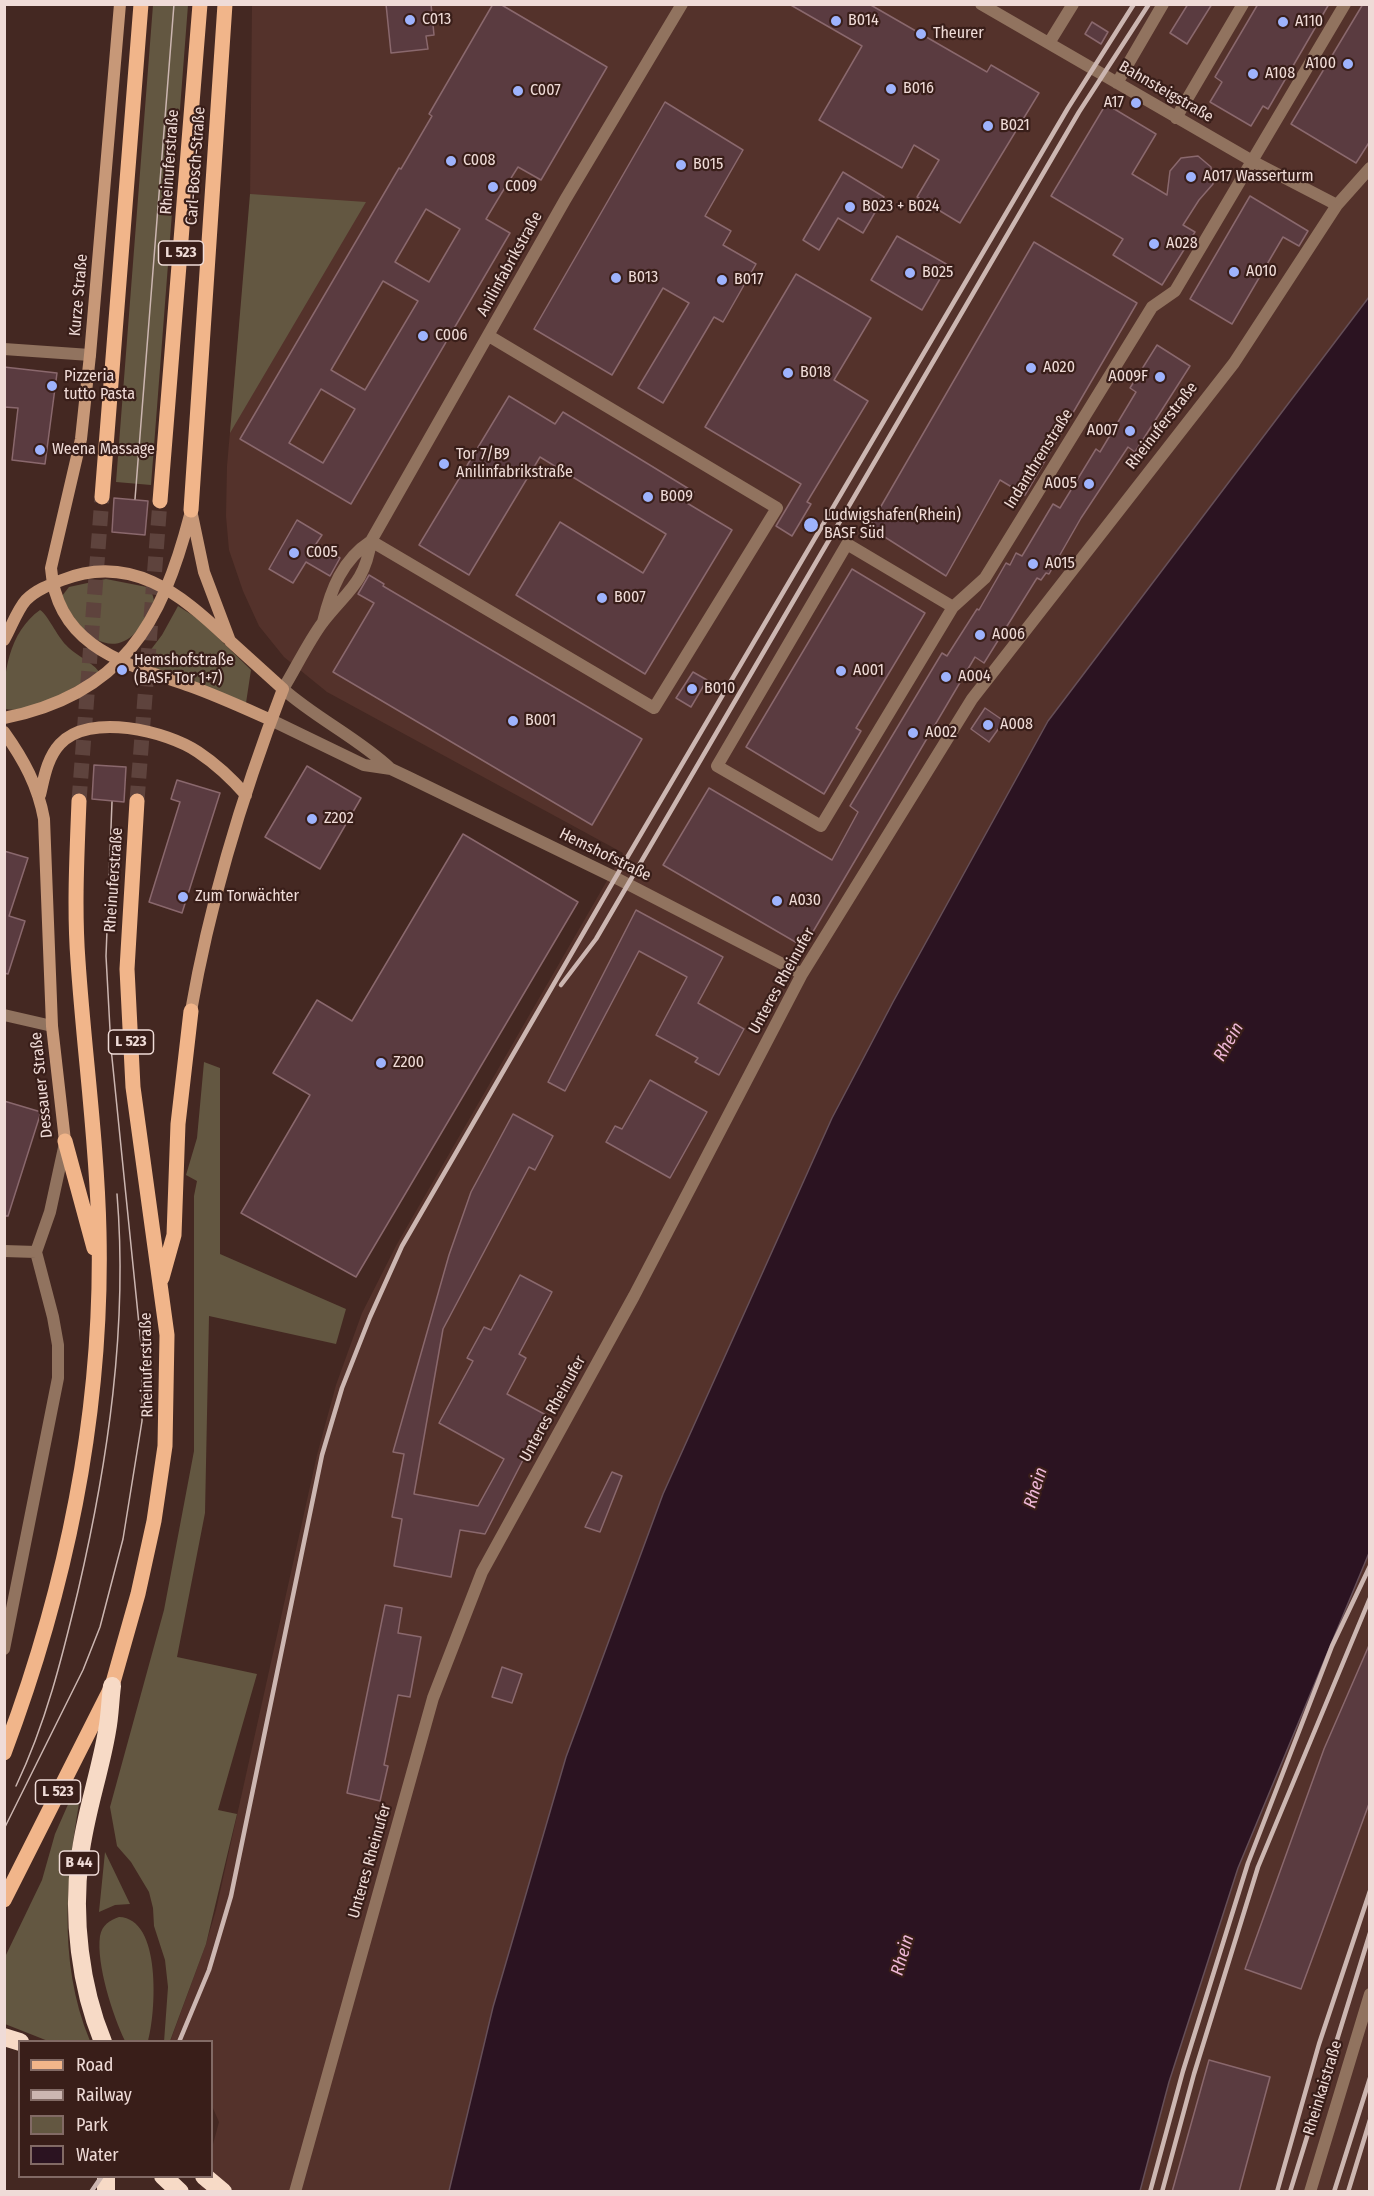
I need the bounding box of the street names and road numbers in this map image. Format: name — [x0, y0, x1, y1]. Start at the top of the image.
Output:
street label: Bahnsteigstraße — [1115, 57, 1217, 127]
street label: Carl-Bosch-Straße — [182, 106, 210, 226]
street label: Rheinuferstraße — [157, 109, 183, 215]
street label: Anilinfabrikstraße — [473, 208, 547, 320]
road number: L 523 — [158, 241, 204, 265]
street label: Kurze Straße — [66, 253, 92, 337]
street label: Rheinuferstraße — [1122, 379, 1202, 473]
street label: Indanthrenstraße — [1001, 406, 1077, 512]
street label: Hemshofstraße — [556, 824, 654, 886]
street label: Rheinuferstraße — [101, 827, 127, 933]
street label: Unteres Rheinufer — [745, 925, 819, 1037]
road number: L 523 — [108, 1030, 154, 1054]
street label: Dessauer Straße — [27, 1031, 57, 1139]
street label: Rheinuferstraße — [136, 1312, 158, 1418]
street label: Unteres Rheinufer — [516, 1353, 590, 1465]
road number: L 523 — [36, 1780, 80, 1804]
street label: Unteres Rheinufer — [344, 1801, 396, 1921]
road number: B 44 — [60, 1851, 98, 1875]
street label: Rheinkaistraße — [1299, 2038, 1347, 2138]

